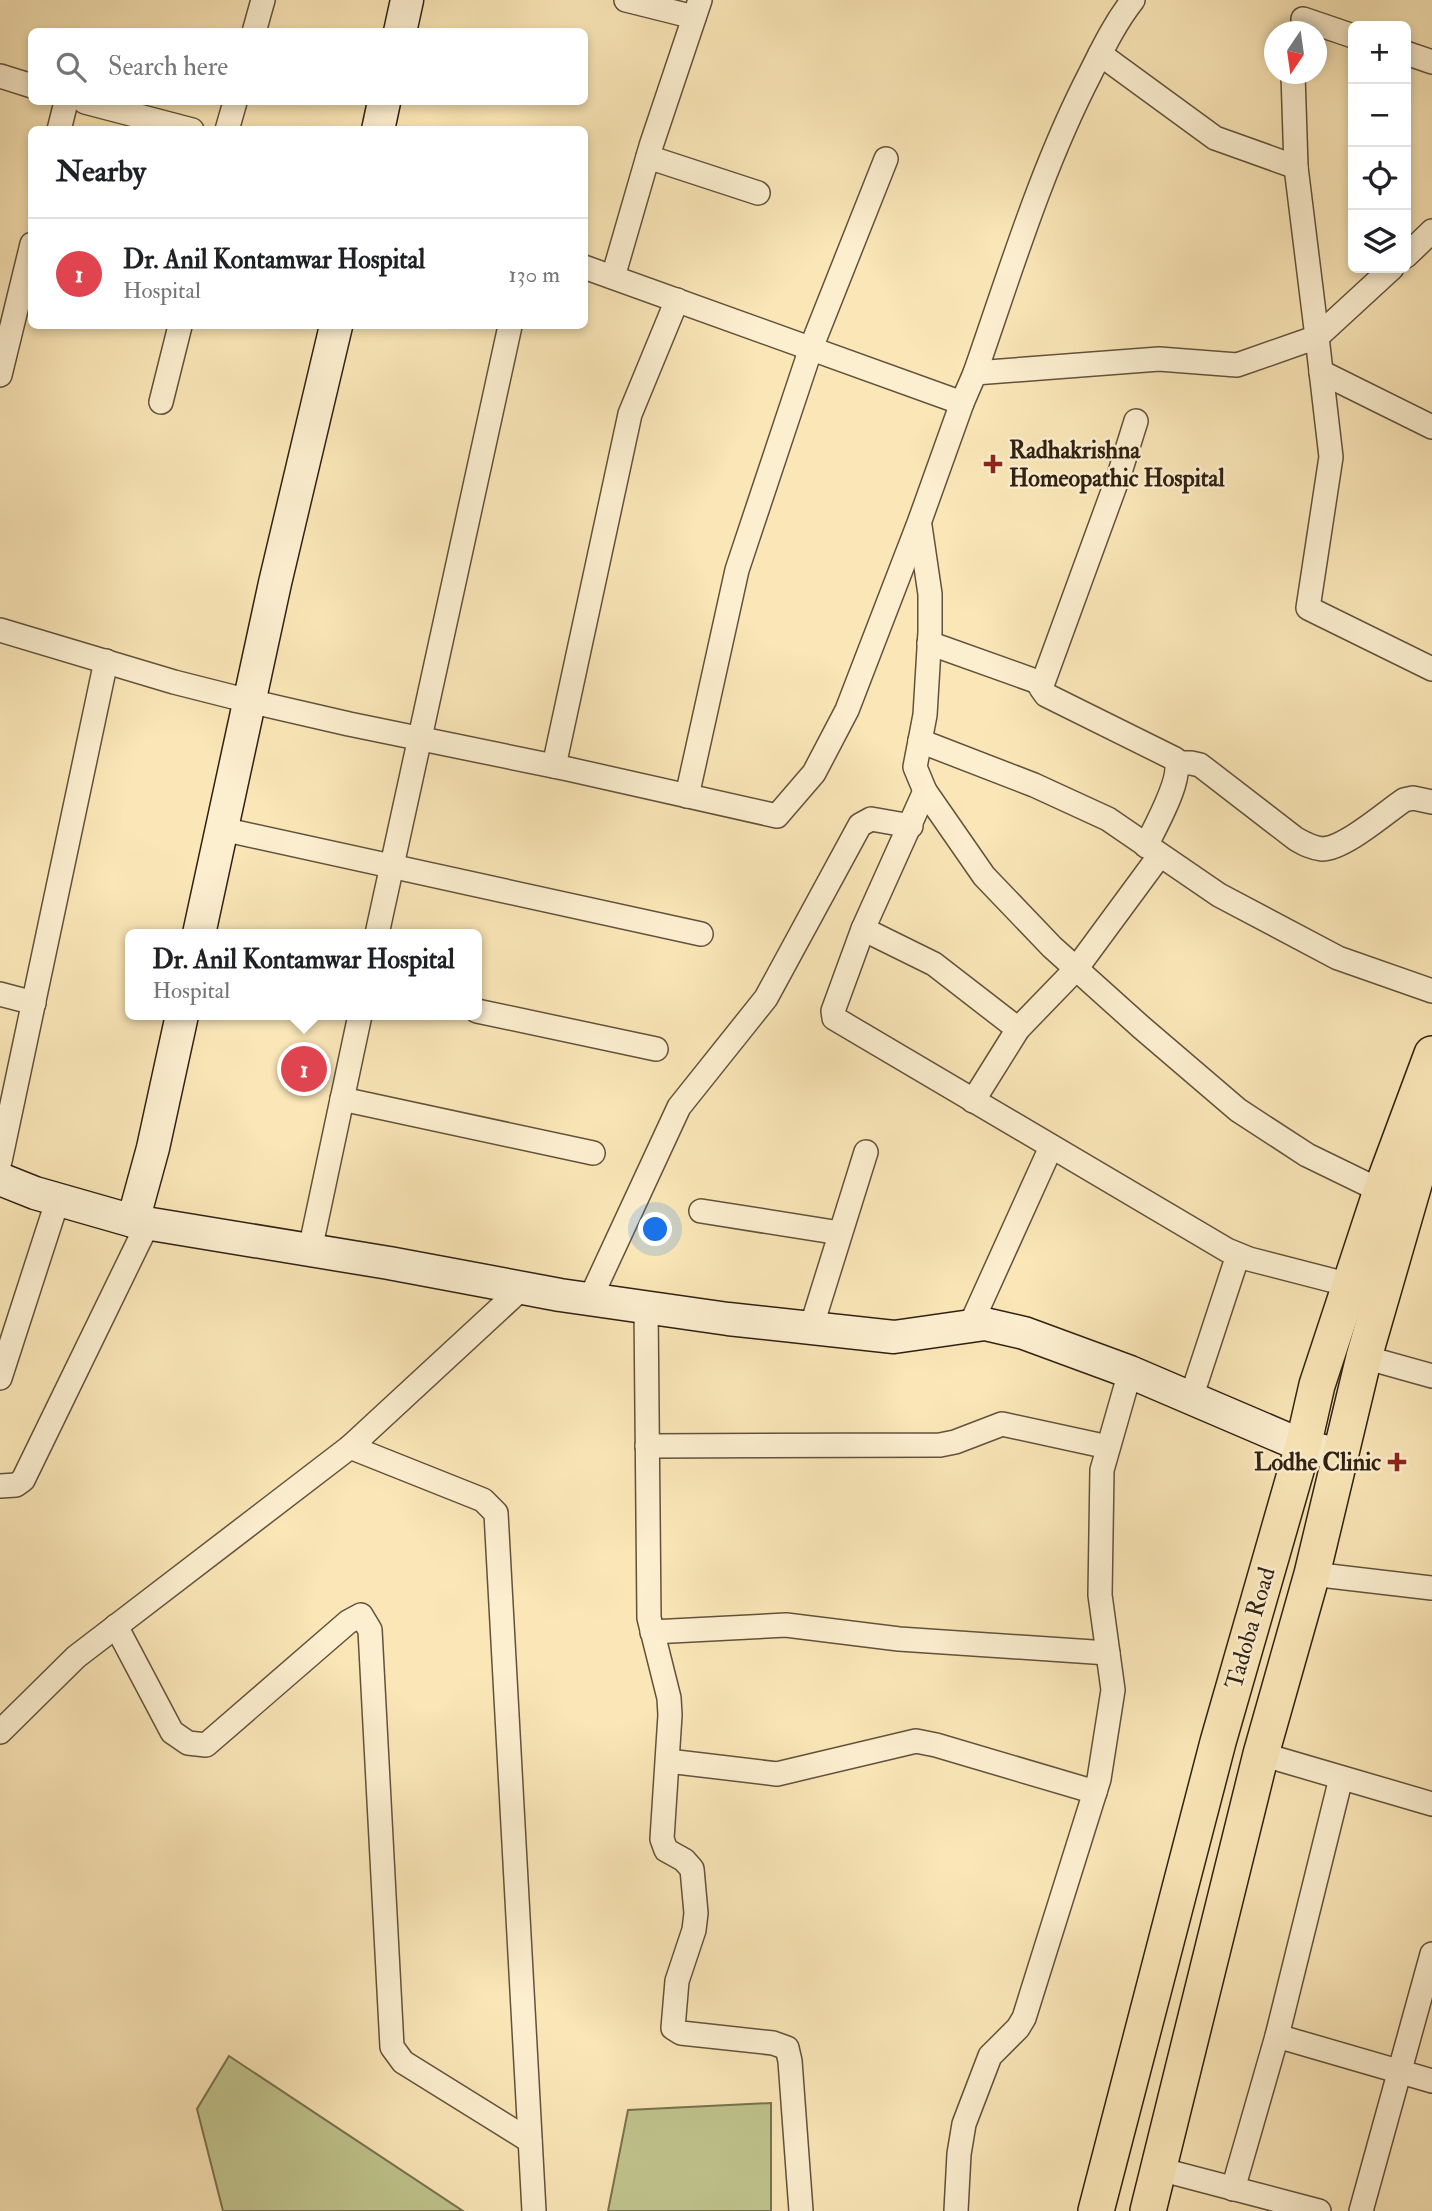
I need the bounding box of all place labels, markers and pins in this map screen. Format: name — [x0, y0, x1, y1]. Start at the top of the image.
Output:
place label: Radhakrishna Homeopathic Hospital — [1009, 435, 1225, 494]
marker: Radhakrishna Homeopathic Hospital — [983, 454, 1003, 474]
pin: 1 — [281, 1043, 327, 1095]
place label: Lodhe Clinic — [1254, 1447, 1381, 1478]
marker: Lodhe Clinic — [1387, 1452, 1407, 1472]

